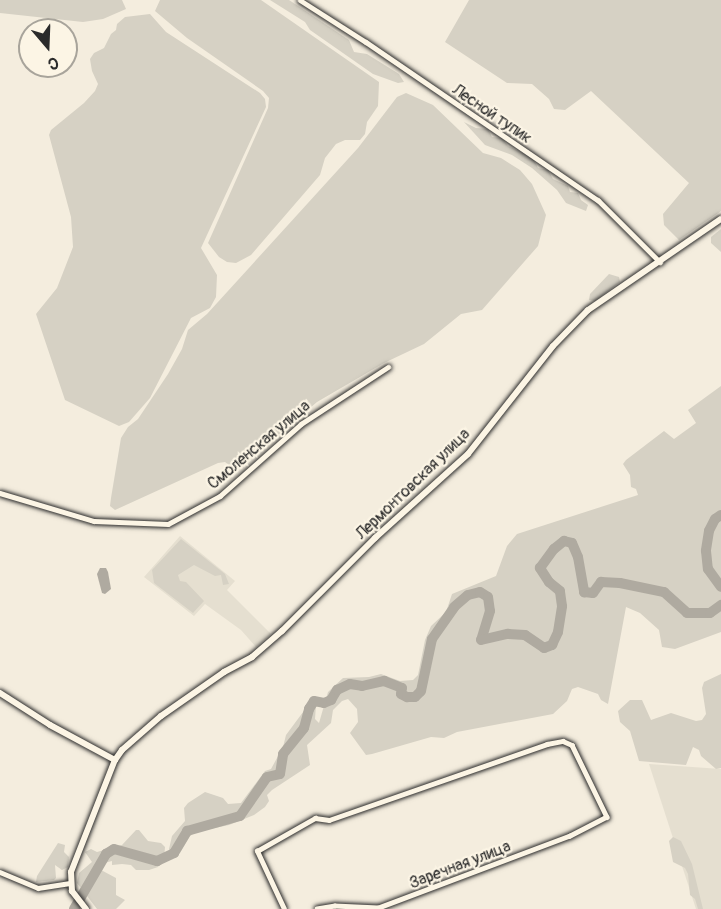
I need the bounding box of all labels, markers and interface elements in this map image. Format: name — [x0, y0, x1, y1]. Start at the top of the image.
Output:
north arrow — [18, 18, 78, 78]
text: С — [45, 52, 61, 74]
street label: Лесной тупик — [449, 80, 535, 148]
street label: Смоленская улица — [204, 397, 314, 493]
street label: Лермонтовская улица — [352, 425, 474, 543]
street label: Заречная улица — [407, 837, 513, 893]

